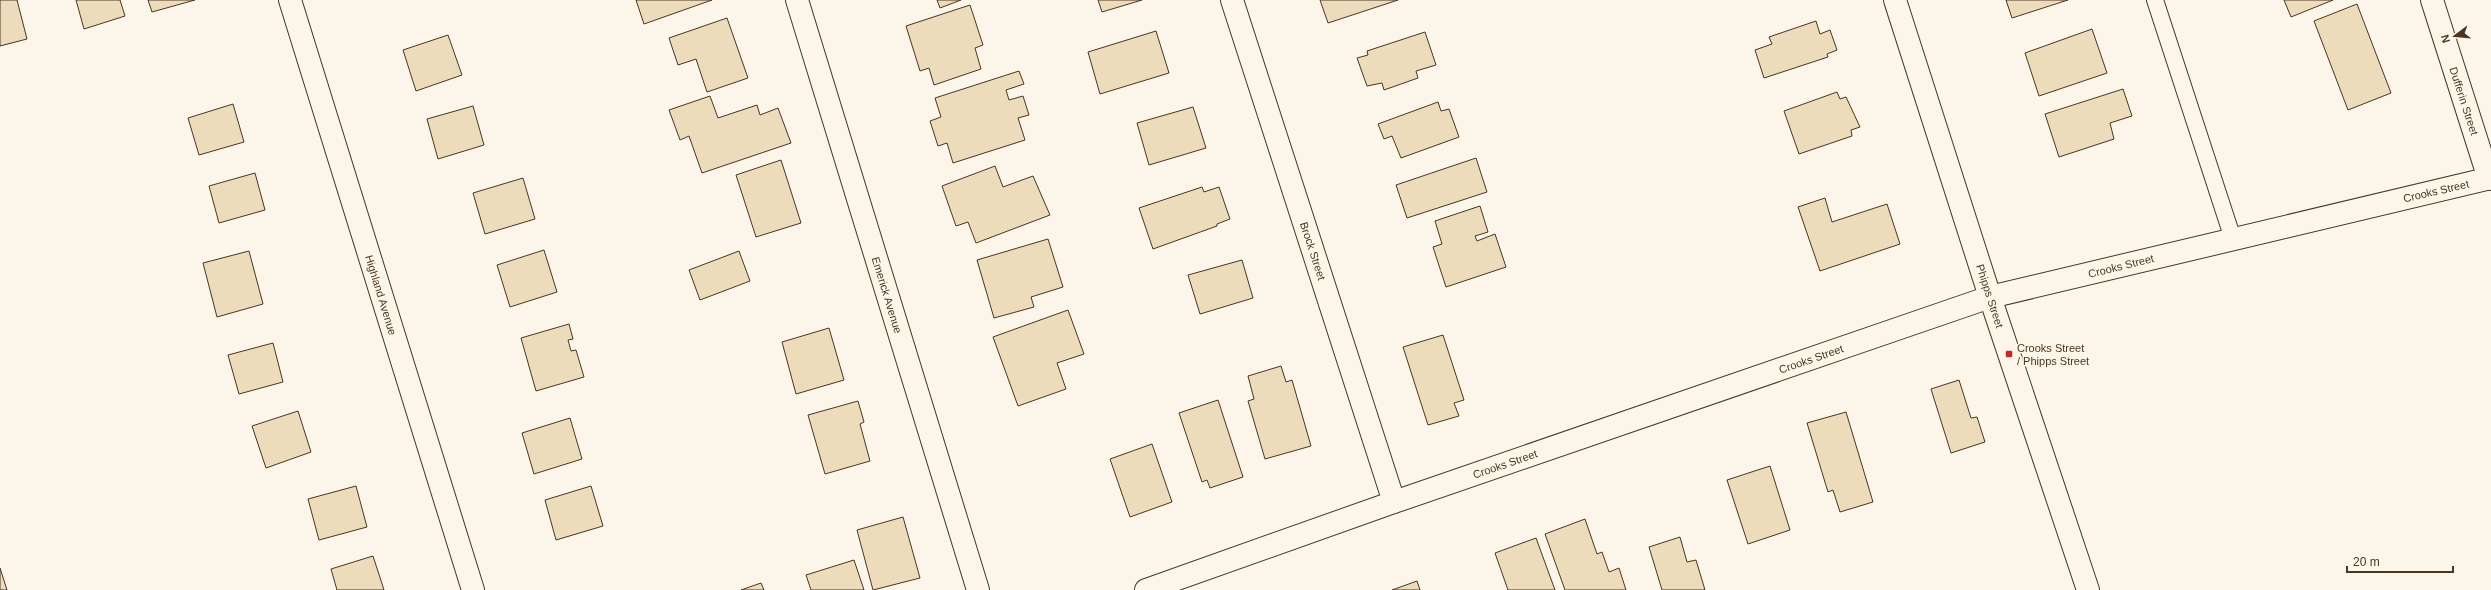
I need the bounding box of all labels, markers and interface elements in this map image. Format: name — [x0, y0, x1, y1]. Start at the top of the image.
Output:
north arrow — [2435, 16, 2475, 56]
text: N — [2439, 33, 2452, 44]
street label: Dufferin Street — [2447, 66, 2481, 136]
street label: Crooks Street — [2402, 178, 2470, 204]
street label: Brock Street — [1298, 220, 1328, 282]
street label: Crooks Street — [2087, 252, 2155, 280]
street label: Highland Avenue — [363, 254, 399, 336]
street label: Emerick Avenue — [870, 255, 904, 335]
street label: Phipps Street — [1974, 263, 2006, 329]
street label: Crooks Street — [1777, 342, 1845, 376]
place label: Crooks Street / Phipps Street — [2017, 342, 2089, 367]
marker: Crooks Street / Phipps Street — [2004, 349, 2014, 359]
street label: Crooks Street — [1471, 447, 1539, 481]
scale bar — [2347, 548, 2453, 574]
text: 20 m — [2353, 555, 2380, 569]

